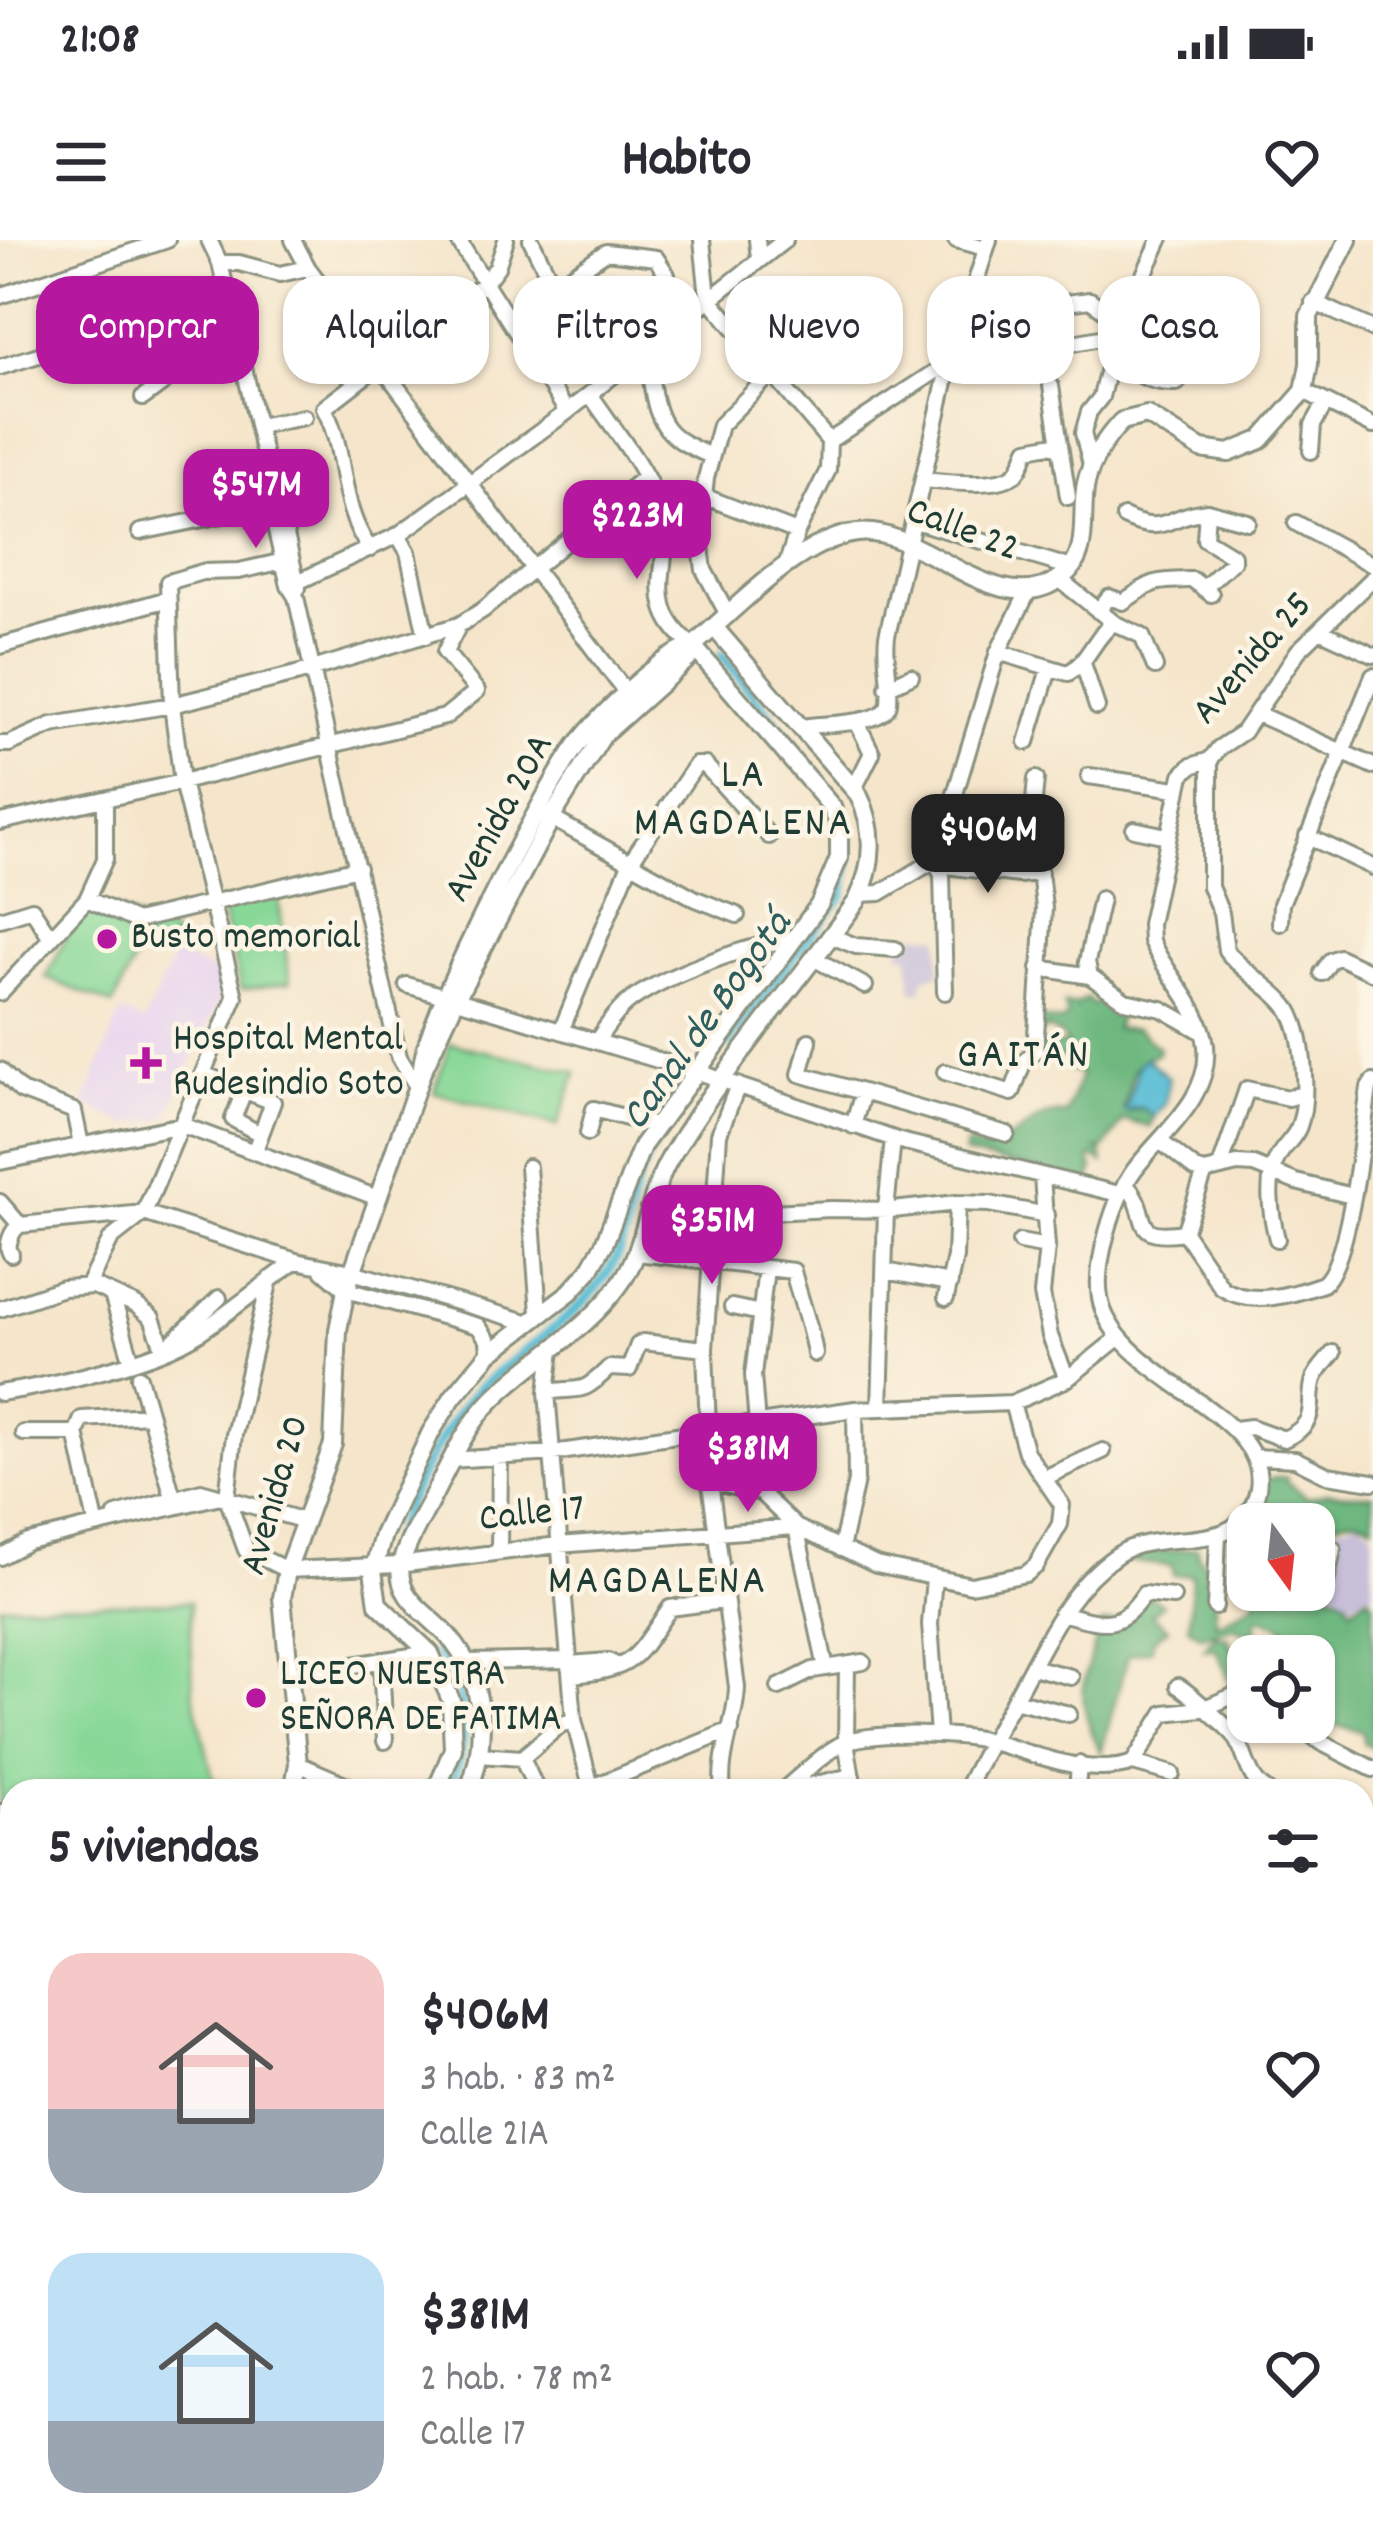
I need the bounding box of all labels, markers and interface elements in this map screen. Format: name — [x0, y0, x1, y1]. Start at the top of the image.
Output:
text: 21:08 — [60, 10, 140, 74]
text: Habito — [621, 124, 752, 201]
icon: menu — [48, 129, 114, 195]
icon: heart — [1259, 129, 1325, 195]
chip: Comprar — [36, 276, 259, 384]
chip: Alquilar — [283, 276, 489, 384]
chip: Filtros — [513, 276, 701, 384]
chip: Nuevo — [725, 276, 903, 384]
chip: Piso — [927, 276, 1074, 384]
chip: Casa — [1098, 276, 1260, 384]
pin: $547M — [172, 449, 340, 551]
text: $547M — [210, 460, 302, 515]
pin: $223M — [553, 480, 721, 582]
street label: Calle 22 — [898, 485, 1026, 579]
text: $223M — [590, 491, 684, 546]
street label: Avenida 25 — [1181, 581, 1327, 739]
street label: Avenida 20A — [432, 725, 570, 913]
district label: LA MAGDALENA — [634, 748, 854, 856]
pin: $406M — [904, 794, 1072, 896]
text: $406M — [938, 805, 1038, 860]
water label: Canal de Bogotá — [609, 896, 812, 1144]
place label: Busto memorial — [131, 912, 361, 967]
marker: Busto memorial — [94, 926, 120, 952]
place label: Hospital Mental Rudesindio Soto — [173, 1014, 404, 1114]
district label: GAITÁN — [957, 1028, 1091, 1088]
marker: Hospital Mental Rudesindio Soto — [130, 1047, 162, 1079]
pin: $351M — [628, 1185, 796, 1287]
text: $351M — [669, 1196, 755, 1251]
street label: Avenida 20 — [228, 1410, 326, 1582]
pin: $381M — [664, 1413, 832, 1515]
text: $381M — [706, 1424, 790, 1479]
street label: Calle 17 — [477, 1483, 587, 1549]
north arrow — [1227, 1503, 1335, 1611]
map controls — [1227, 1503, 1335, 1743]
district label: MAGDALENA — [548, 1554, 768, 1614]
button: locate — [1227, 1635, 1335, 1743]
place label: LICEO NUESTRA SEÑORA DE FATIMA — [280, 1649, 562, 1749]
marker: LICEO NUESTRA SEÑORA DE FATIMA — [243, 1685, 269, 1711]
text: 5 viviendas — [48, 1815, 260, 1887]
icon: filters — [1260, 1818, 1326, 1884]
text: $406M — [420, 1982, 550, 2054]
icon: home — [144, 2001, 288, 2145]
icon: heart — [1260, 2040, 1326, 2106]
text: 3 hab. · 83 m² — [420, 2054, 615, 2109]
text: Calle 21A — [420, 2109, 549, 2164]
text: $381M — [420, 2282, 530, 2354]
icon: home — [144, 2301, 288, 2445]
icon: heart — [1260, 2340, 1326, 2406]
text: 2 hab. · 78 m² — [420, 2354, 613, 2409]
text: Calle 17 — [420, 2409, 526, 2464]

